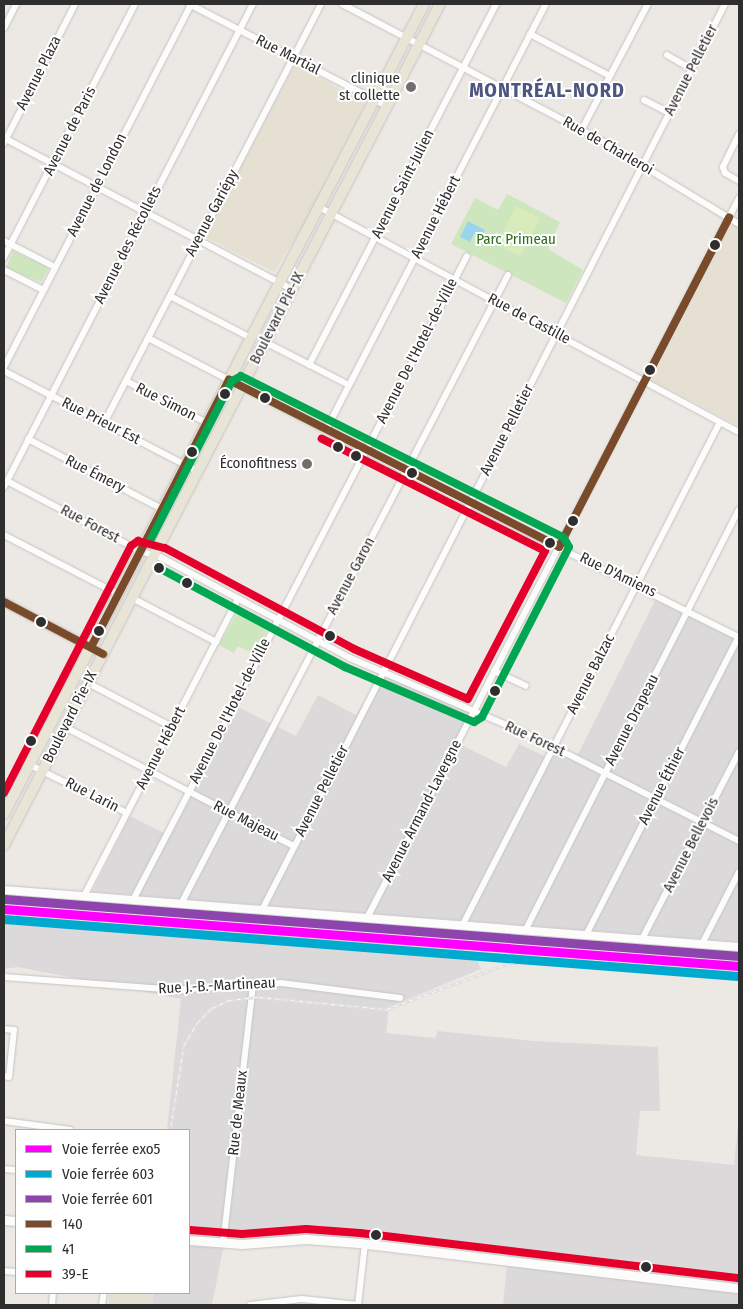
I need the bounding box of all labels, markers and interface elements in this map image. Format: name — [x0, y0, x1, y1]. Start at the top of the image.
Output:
street label: Avenue Pelletier — [660, 21, 722, 119]
street label: Rue Martial — [253, 31, 323, 79]
street label: Avenue Plaza — [13, 33, 65, 113]
place label: clinique st collette — [339, 69, 400, 104]
district label: MONTRÉAL-NORD — [468, 78, 626, 102]
marker: clinique st collette — [404, 80, 418, 94]
street label: Avenue de Paris — [40, 84, 100, 178]
street label: Rue de Charleroi — [559, 113, 657, 179]
street label: Avenue Saint-Julien — [368, 127, 438, 241]
street label: Avenue de London — [63, 130, 131, 240]
street label: Avenue Gariépy — [182, 167, 242, 259]
street label: Avenue Hébert — [407, 173, 465, 261]
street label: Avenue des Récollets — [90, 183, 166, 307]
park label: Parc Primeau — [476, 231, 556, 249]
unlabelled marker — [710, 240, 720, 250]
street label: Boulevard Pie-IX — [246, 269, 308, 367]
street label: Avenue De l'Hotel-de-Ville — [373, 275, 461, 427]
street label: Rue de Castille — [485, 290, 573, 348]
unlabelled marker — [645, 365, 655, 375]
street label: Rue Simon — [133, 379, 199, 425]
street label: Avenue Pelletier — [476, 381, 538, 479]
unlabelled marker — [220, 389, 230, 399]
unlabelled marker — [260, 393, 270, 403]
street label: Rue Prieur Est — [59, 394, 143, 448]
unlabelled marker — [333, 442, 343, 452]
unlabelled marker — [187, 447, 197, 457]
street label: Rue Émery — [62, 451, 128, 497]
unlabelled marker — [351, 451, 361, 461]
place label: Éconofitness — [220, 455, 297, 473]
marker: Éconofitness — [301, 458, 313, 470]
unlabelled marker — [407, 468, 417, 478]
street label: Rue Forest — [57, 501, 123, 547]
unlabelled marker — [568, 516, 578, 526]
street label: Avenue Garon — [323, 534, 379, 618]
unlabelled marker — [545, 538, 555, 548]
street label: Rue D'Amiens — [577, 549, 659, 601]
unlabelled marker — [154, 563, 164, 573]
unlabelled marker — [182, 578, 192, 588]
unlabelled marker — [36, 617, 46, 627]
unlabelled marker — [94, 626, 104, 636]
unlabelled marker — [325, 631, 335, 641]
street label: Avenue Balzac — [563, 631, 619, 717]
street label: Avenue De l'Hotel-de-Ville — [186, 635, 274, 787]
street label: Boulevard Pie-IX — [39, 668, 101, 766]
street label: Avenue Drapeau — [601, 671, 663, 769]
unlabelled marker — [490, 686, 500, 696]
street label: Avenue Hébert — [132, 704, 190, 792]
street label: Rue Forest — [502, 717, 568, 761]
unlabelled marker — [26, 736, 36, 746]
street label: Avenue Armand-Lavergne — [378, 737, 466, 885]
street label: Avenue Pelletier — [291, 742, 353, 840]
street label: Avenue Éthier — [635, 744, 689, 828]
street label: Rue Larin — [62, 774, 122, 816]
street label: Avenue Bellevois — [659, 795, 723, 895]
street label: Rue Majeau — [210, 797, 282, 845]
street label: Rue J.-B.-Martineau — [158, 974, 276, 998]
street label: Rue de Meaux — [225, 1069, 251, 1157]
legend — [15, 1129, 190, 1294]
text: Voie ferrée exo5 — [62, 1140, 160, 1158]
text: Voie ferrée 603 — [62, 1165, 154, 1183]
text: Voie ferrée 601 — [62, 1190, 153, 1208]
text: 140 — [62, 1215, 83, 1233]
unlabelled marker — [371, 1230, 381, 1240]
text: 41 — [62, 1240, 74, 1258]
unlabelled marker — [641, 1262, 651, 1272]
text: 39-E — [62, 1265, 88, 1283]

